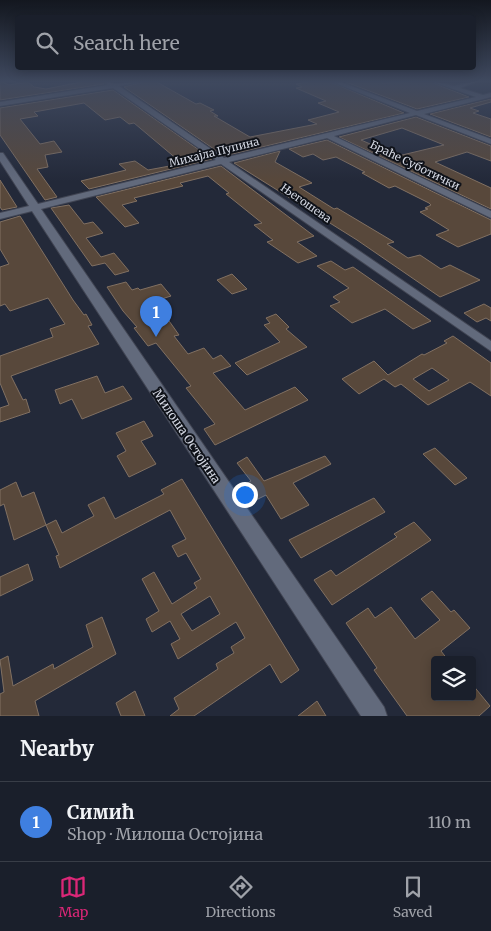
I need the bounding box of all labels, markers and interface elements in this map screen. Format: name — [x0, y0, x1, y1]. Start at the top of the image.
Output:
search box — [15, 15, 476, 70]
icon: search — [33, 29, 61, 57]
text: Search here — [73, 31, 180, 55]
street label: Михајла Пупина — [167, 134, 261, 170]
street label: Браће Суботички — [368, 137, 463, 193]
street label: Његошева — [278, 180, 334, 226]
pin: 1 — [140, 296, 172, 337]
street label: Милоша Остојина — [150, 386, 224, 487]
your location — [232, 482, 258, 508]
map controls — [431, 656, 476, 701]
button: layers — [431, 656, 476, 701]
text: Nearby — [20, 735, 94, 762]
text: Симић — [67, 800, 134, 824]
text: 1 — [32, 812, 40, 832]
text: 110 m — [428, 812, 471, 832]
text: Shop · Милоша Остојина — [67, 824, 263, 844]
tab: Map — [59, 873, 88, 921]
tab: Directions — [206, 873, 276, 921]
tab: Saved — [393, 873, 432, 921]

